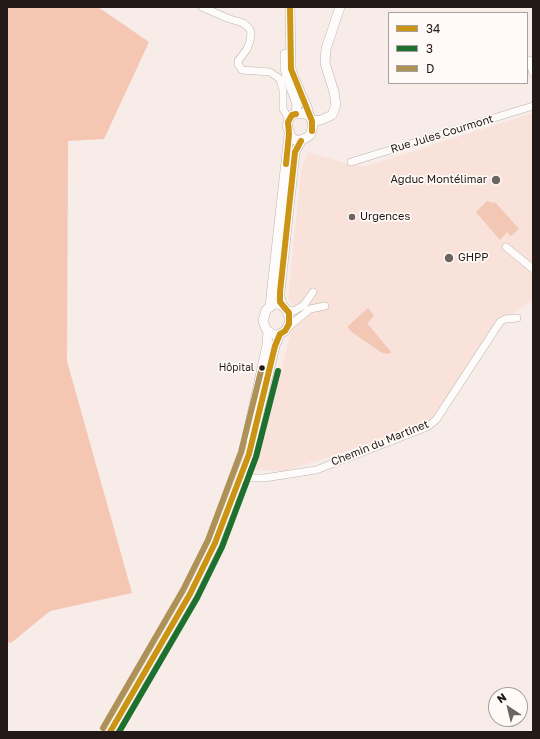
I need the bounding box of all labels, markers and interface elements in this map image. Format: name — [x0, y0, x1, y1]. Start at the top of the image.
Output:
legend — [388, 12, 528, 84]
text: 34 — [426, 21, 440, 36]
text: 3 — [426, 41, 433, 56]
text: D — [426, 61, 434, 76]
street label: Rue Jules Courmont — [389, 112, 495, 156]
place label: Agduc Montélimar — [391, 173, 487, 187]
marker: Agduc Montélimar — [490, 174, 502, 186]
place label: Urgences — [360, 210, 410, 224]
marker: Urgences — [347, 212, 357, 222]
place label: GHPP — [458, 251, 489, 265]
marker: GHPP — [443, 252, 455, 264]
place label: Hôpital — [219, 362, 254, 374]
marker: Hôpital — [257, 363, 267, 373]
street label: Chemin du Martinet — [329, 417, 431, 469]
north arrow — [488, 687, 528, 727]
text: N — [494, 690, 509, 705]

